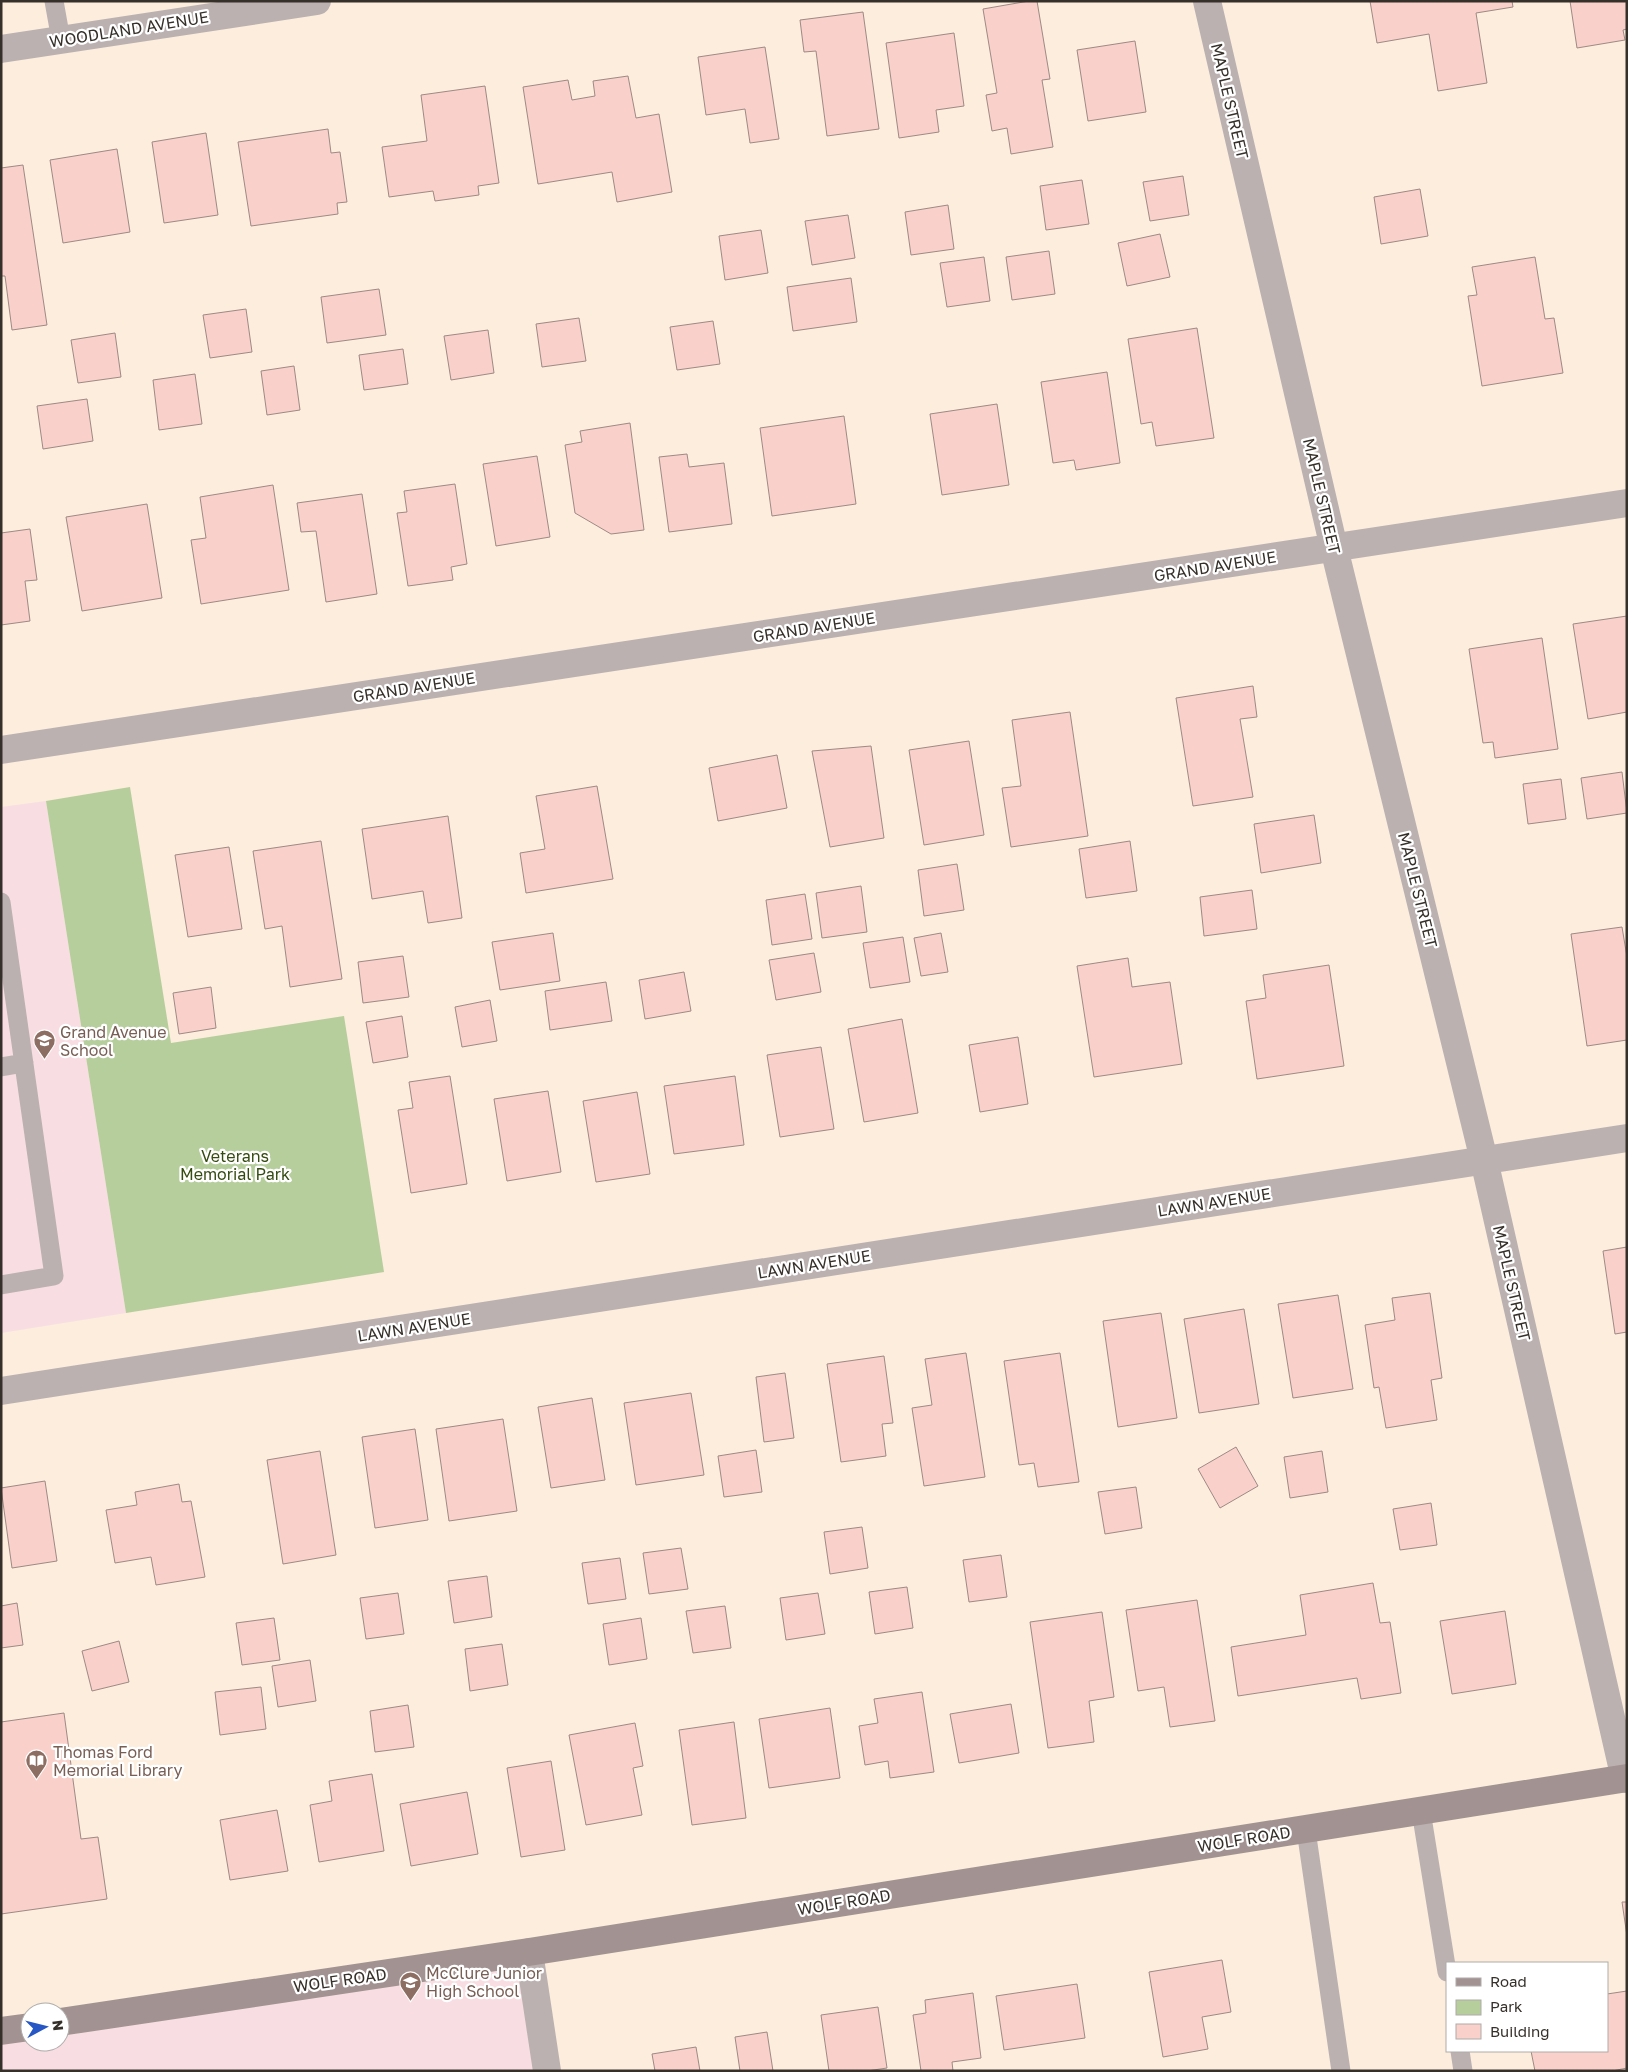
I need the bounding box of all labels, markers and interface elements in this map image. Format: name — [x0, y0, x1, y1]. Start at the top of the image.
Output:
street label: WOODLAND AVENUE — [48, 7, 210, 51]
street label: MAPLE STREET — [1207, 41, 1253, 161]
street label: MAPLE STREET — [1299, 436, 1345, 556]
street label: GRAND AVENUE — [1152, 546, 1278, 586]
street label: GRAND AVENUE — [751, 607, 877, 647]
street label: GRAND AVENUE — [351, 667, 477, 707]
street label: MAPLE STREET — [1394, 830, 1442, 950]
place label: Grand Avenue School — [60, 1022, 167, 1060]
school or university icon: Grand Avenue School — [32, 1029, 56, 1060]
park label: Veterans Memorial Park — [180, 1146, 290, 1184]
street label: LAWN AVENUE — [1156, 1183, 1272, 1221]
street label: MAPLE STREET — [1489, 1223, 1535, 1343]
street label: LAWN AVENUE — [756, 1245, 872, 1283]
street label: LAWN AVENUE — [356, 1308, 472, 1346]
place label: Thomas Ford Memorial Library — [53, 1742, 183, 1780]
library icon: Thomas Ford Memorial Library — [25, 1749, 49, 1780]
street label: WOLF ROAD — [1196, 1822, 1292, 1856]
street label: WOLF ROAD — [796, 1885, 892, 1919]
legend — [1446, 1962, 1608, 2052]
place label: McClure Junior High School — [426, 1963, 542, 2001]
street label: WOLF ROAD — [292, 1964, 388, 1996]
school or university icon: McClure Junior High School — [398, 1970, 422, 2001]
text: Road — [1490, 1972, 1527, 1990]
text: Park — [1490, 1997, 1523, 2015]
north arrow — [20, 2002, 70, 2052]
text: N — [49, 2019, 67, 2032]
text: Building — [1490, 2022, 1550, 2040]

